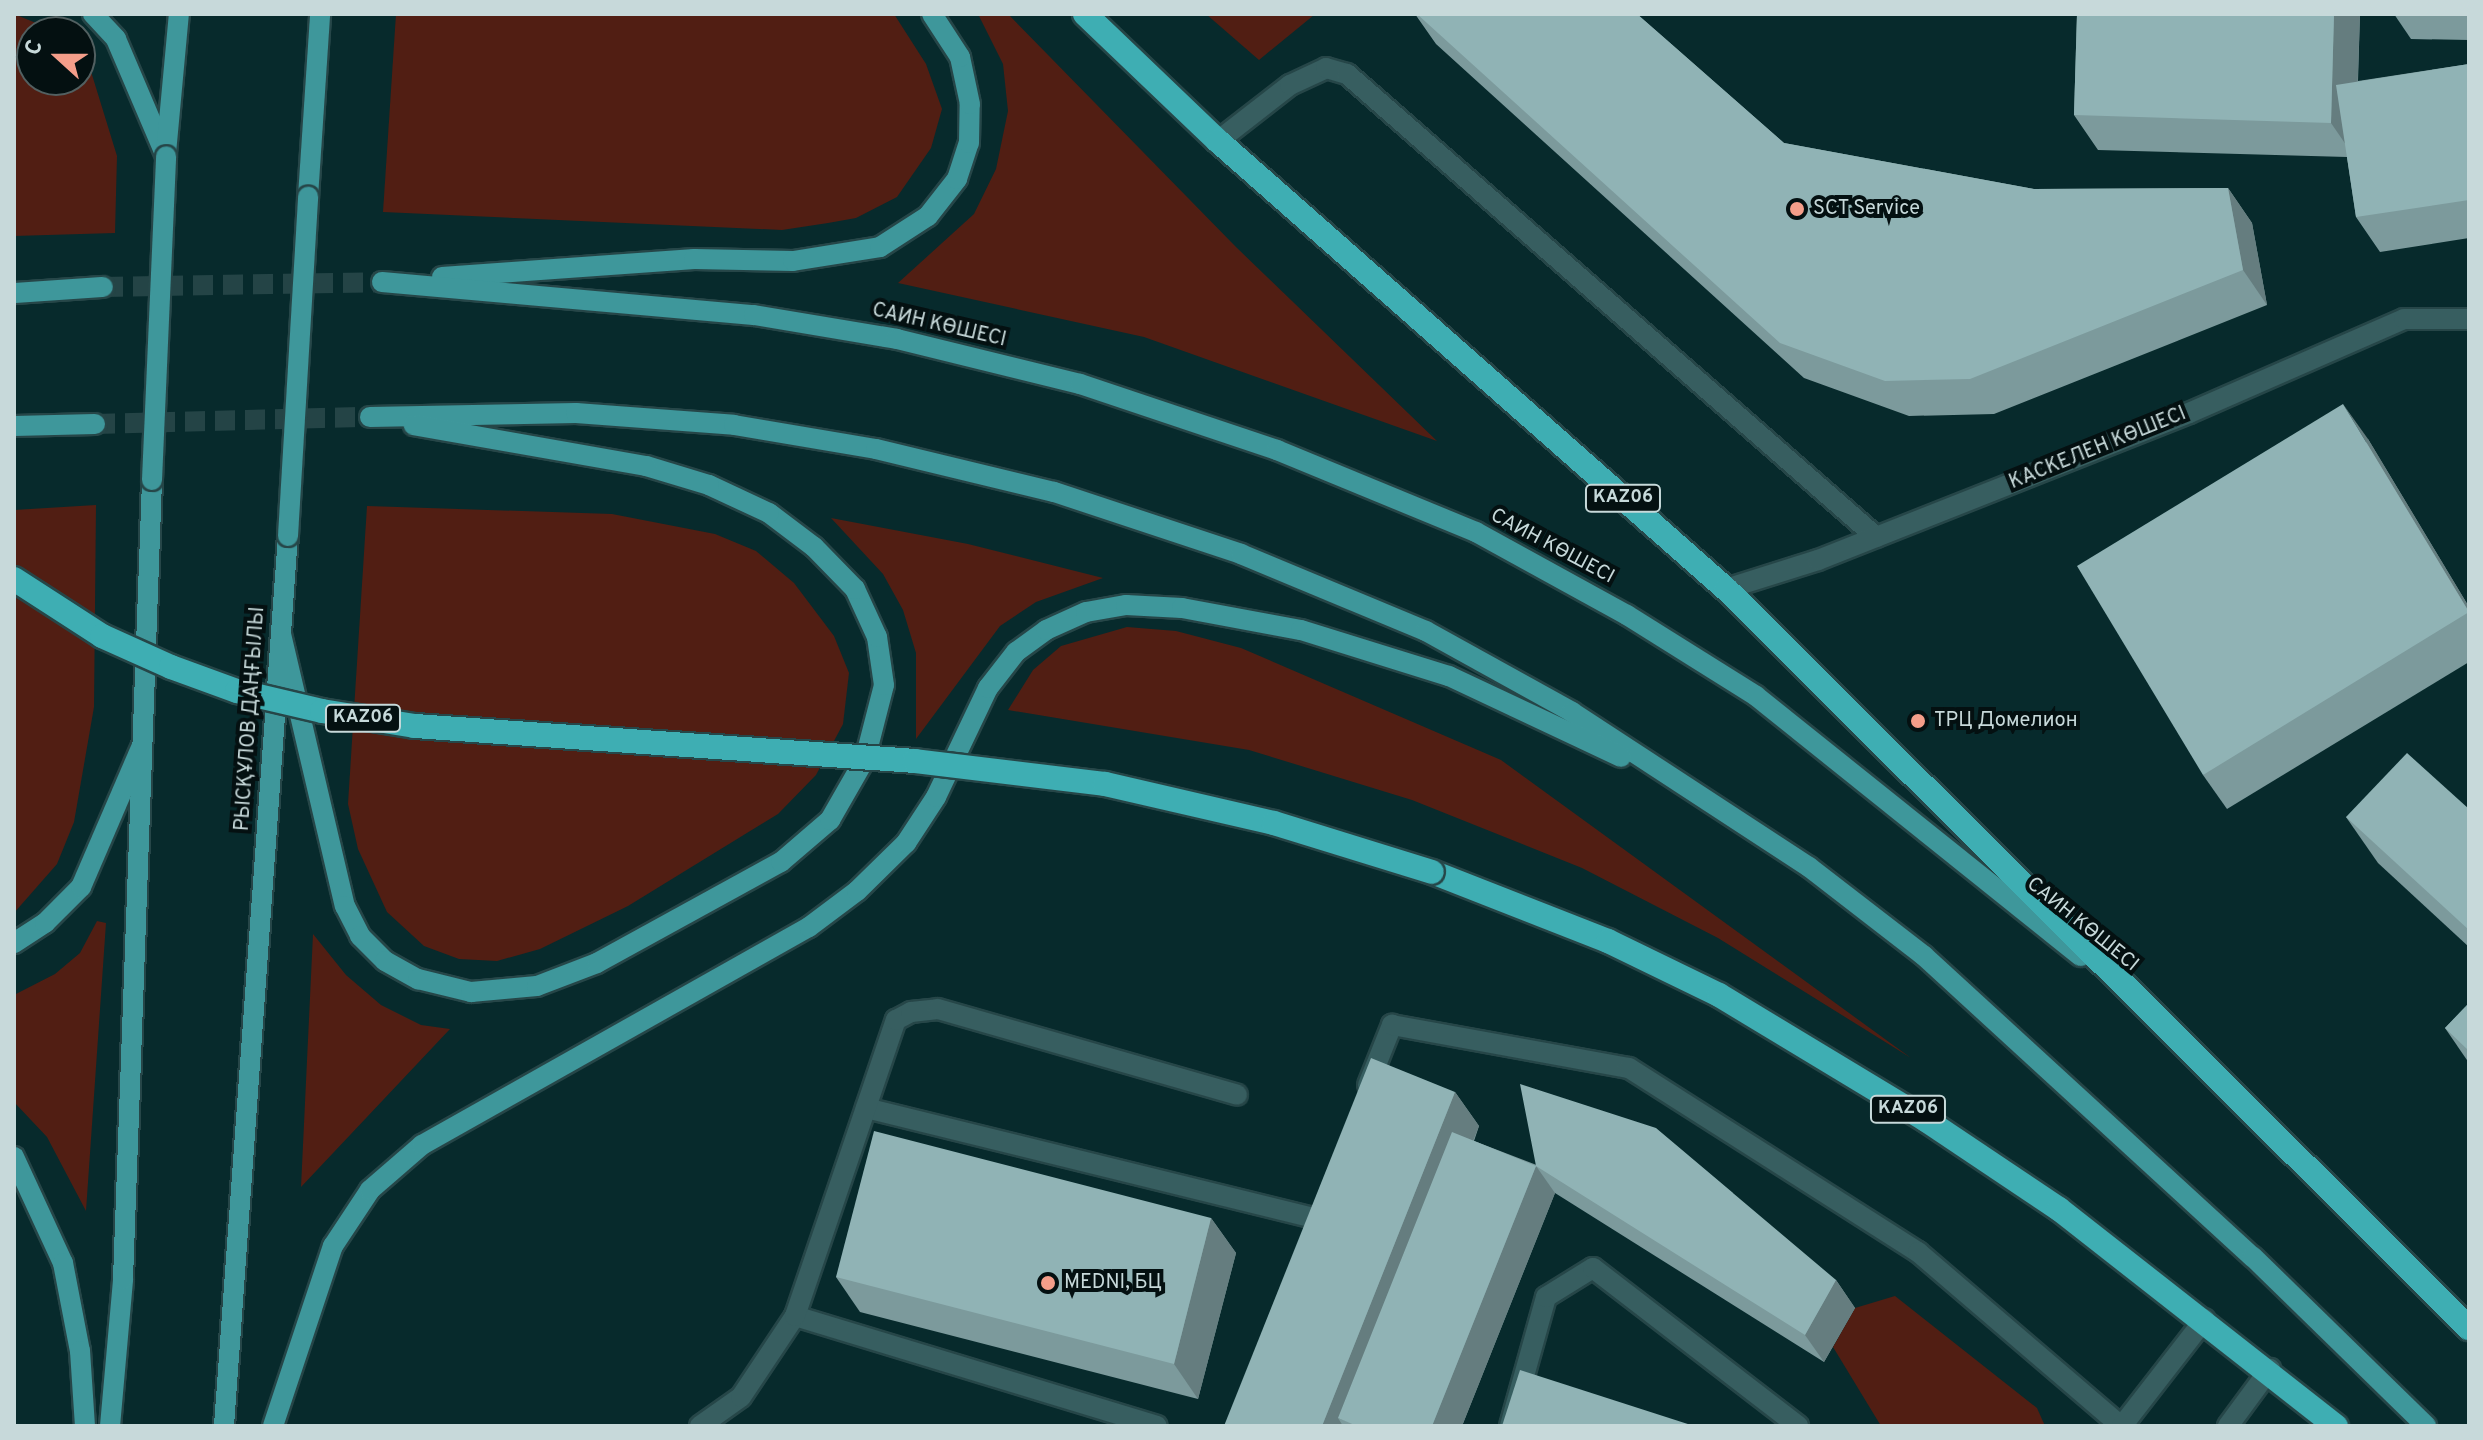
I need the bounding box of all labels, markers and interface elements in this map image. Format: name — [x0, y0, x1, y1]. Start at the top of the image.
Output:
north arrow — [16, 16, 96, 96]
text: С — [20, 37, 50, 59]
place label: SCT Service — [1813, 197, 1921, 221]
marker: SCT Service — [1788, 200, 1806, 218]
street label: САИН КӨШЕСІ — [870, 299, 1008, 353]
street label: КАСКЕЛЕН КӨШЕСІ — [2006, 402, 2190, 496]
road number: KАZ06 — [1583, 484, 1663, 512]
street label: САИН КӨШЕСІ — [1486, 504, 1618, 590]
street label: РЫСҚҰЛОВ ДАҢҒЫЛЫ — [231, 606, 271, 832]
road number: KАZ06 — [323, 704, 403, 732]
place label: ТРЦ Домелион — [1934, 709, 2078, 733]
marker: ТРЦ Домелион — [1909, 712, 1927, 730]
street label: САИН КӨШЕСІ — [2021, 873, 2143, 977]
road number: KАZ06 — [1868, 1095, 1948, 1123]
place label: MEDNI, БЦ — [1064, 1271, 1162, 1295]
marker: MEDNI, БЦ — [1039, 1274, 1057, 1292]

